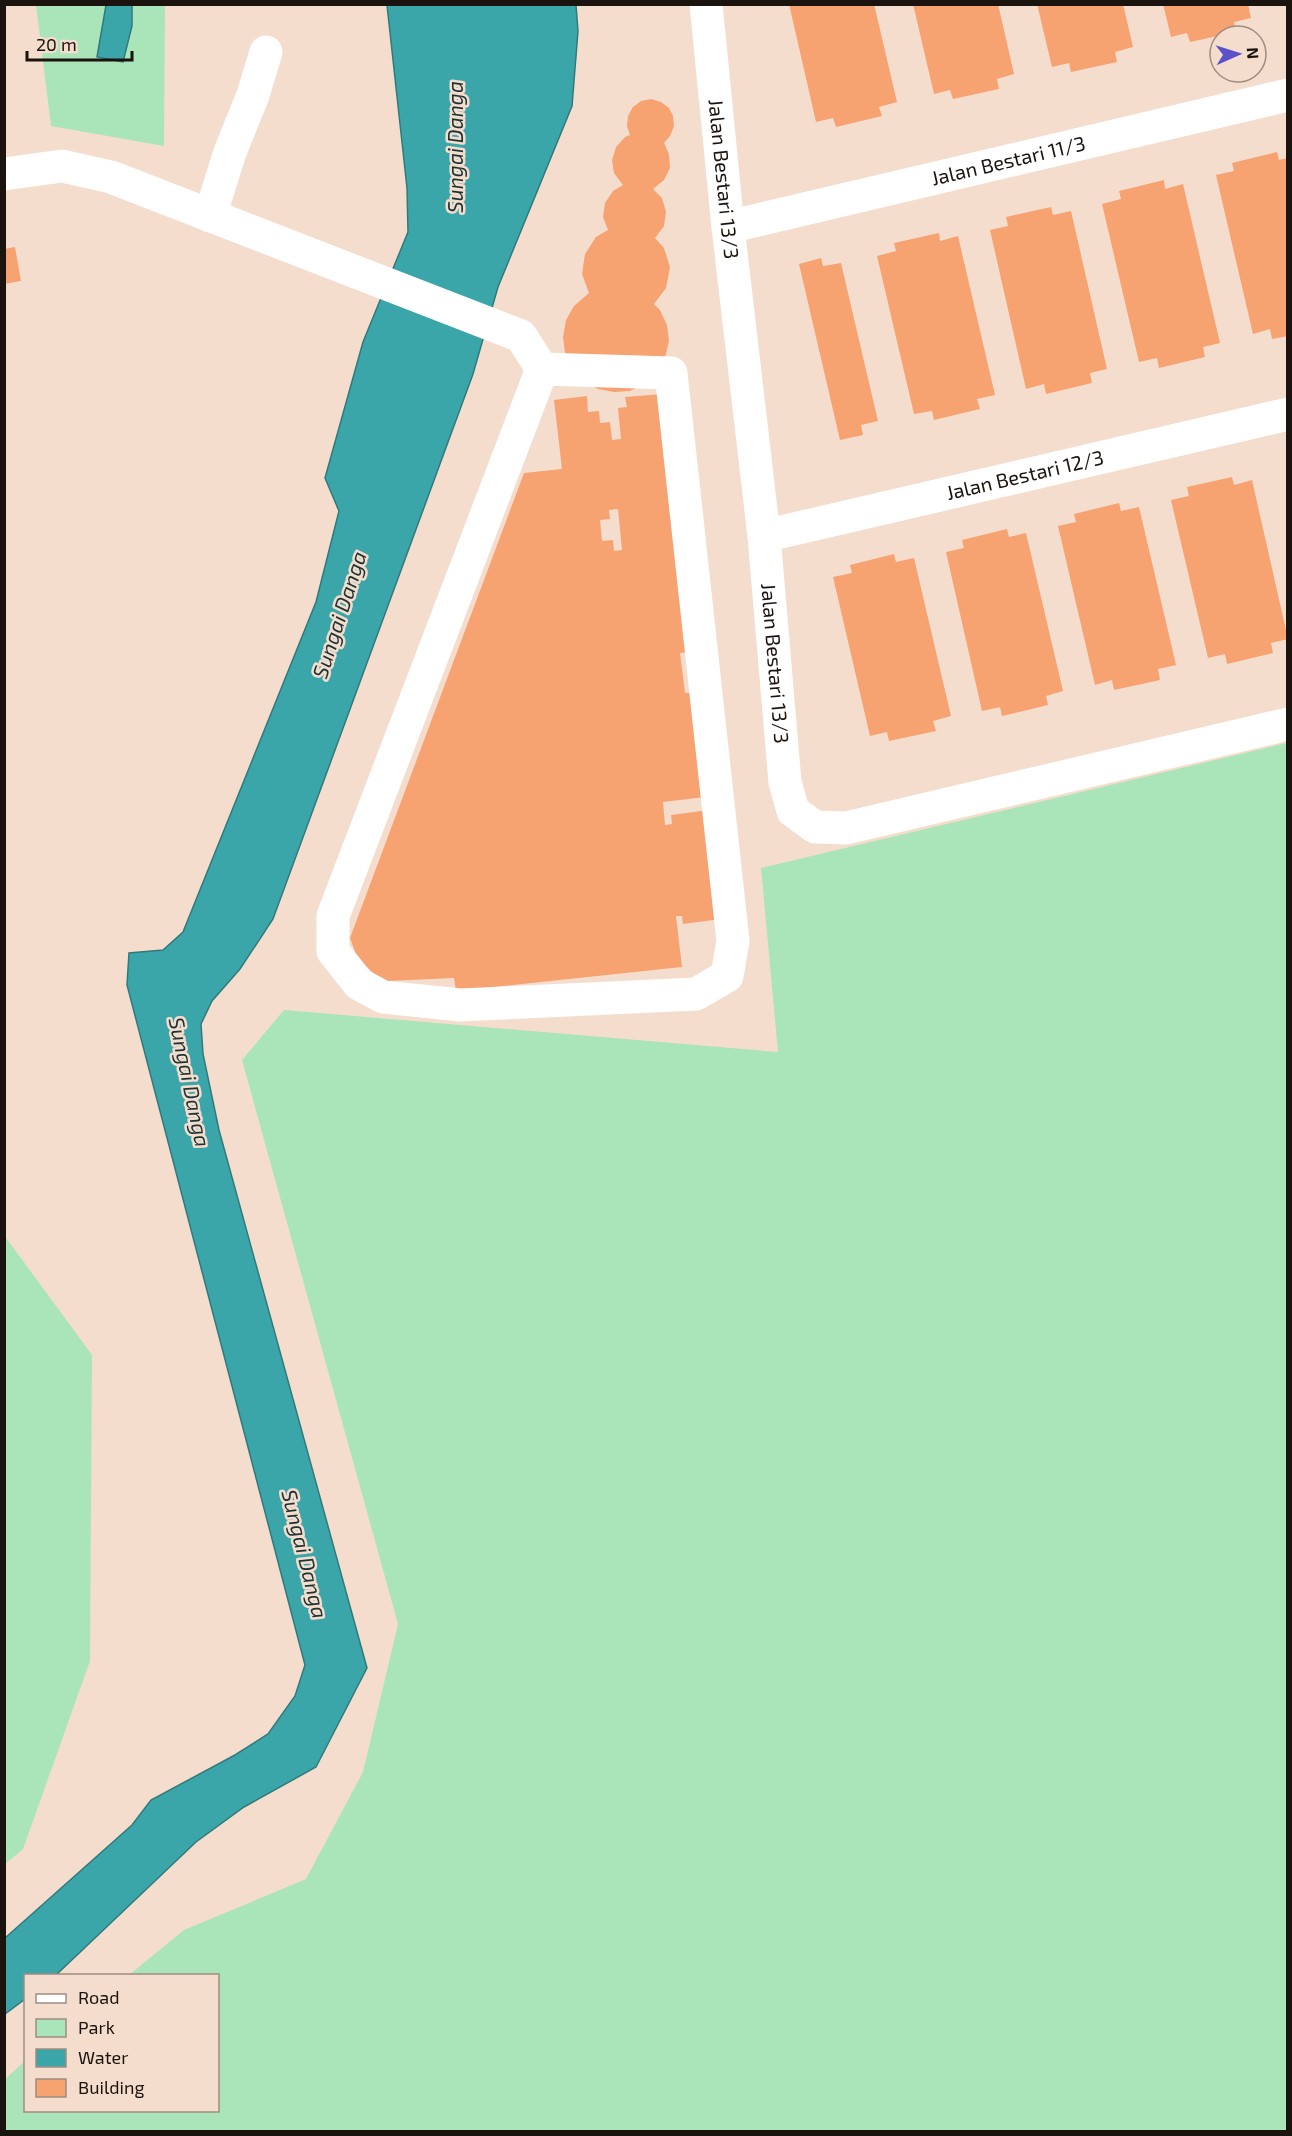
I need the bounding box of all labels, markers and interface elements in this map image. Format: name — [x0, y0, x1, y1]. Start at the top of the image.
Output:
scale bar — [27, 24, 132, 62]
north arrow — [1208, 24, 1268, 84]
text: 20 m — [36, 33, 77, 55]
text: N — [1244, 47, 1263, 59]
water label: Sungai Danga — [442, 81, 467, 213]
street label: Jalan Bestari 13/3 — [704, 98, 745, 260]
street label: Jalan Bestari 11/3 — [929, 130, 1088, 190]
street label: Jalan Bestari 12/3 — [944, 444, 1106, 504]
water label: Sungai Danga — [306, 548, 371, 681]
street label: Jalan Bestari 13/3 — [757, 582, 795, 744]
water label: Sungai Danga — [165, 1015, 216, 1149]
water label: Sungai Danga — [277, 1487, 334, 1621]
legend — [24, 1974, 219, 2112]
text: Road — [78, 1986, 119, 2008]
text: Park — [78, 2016, 115, 2038]
text: Water — [78, 2046, 128, 2068]
text: Building — [78, 2076, 145, 2098]

